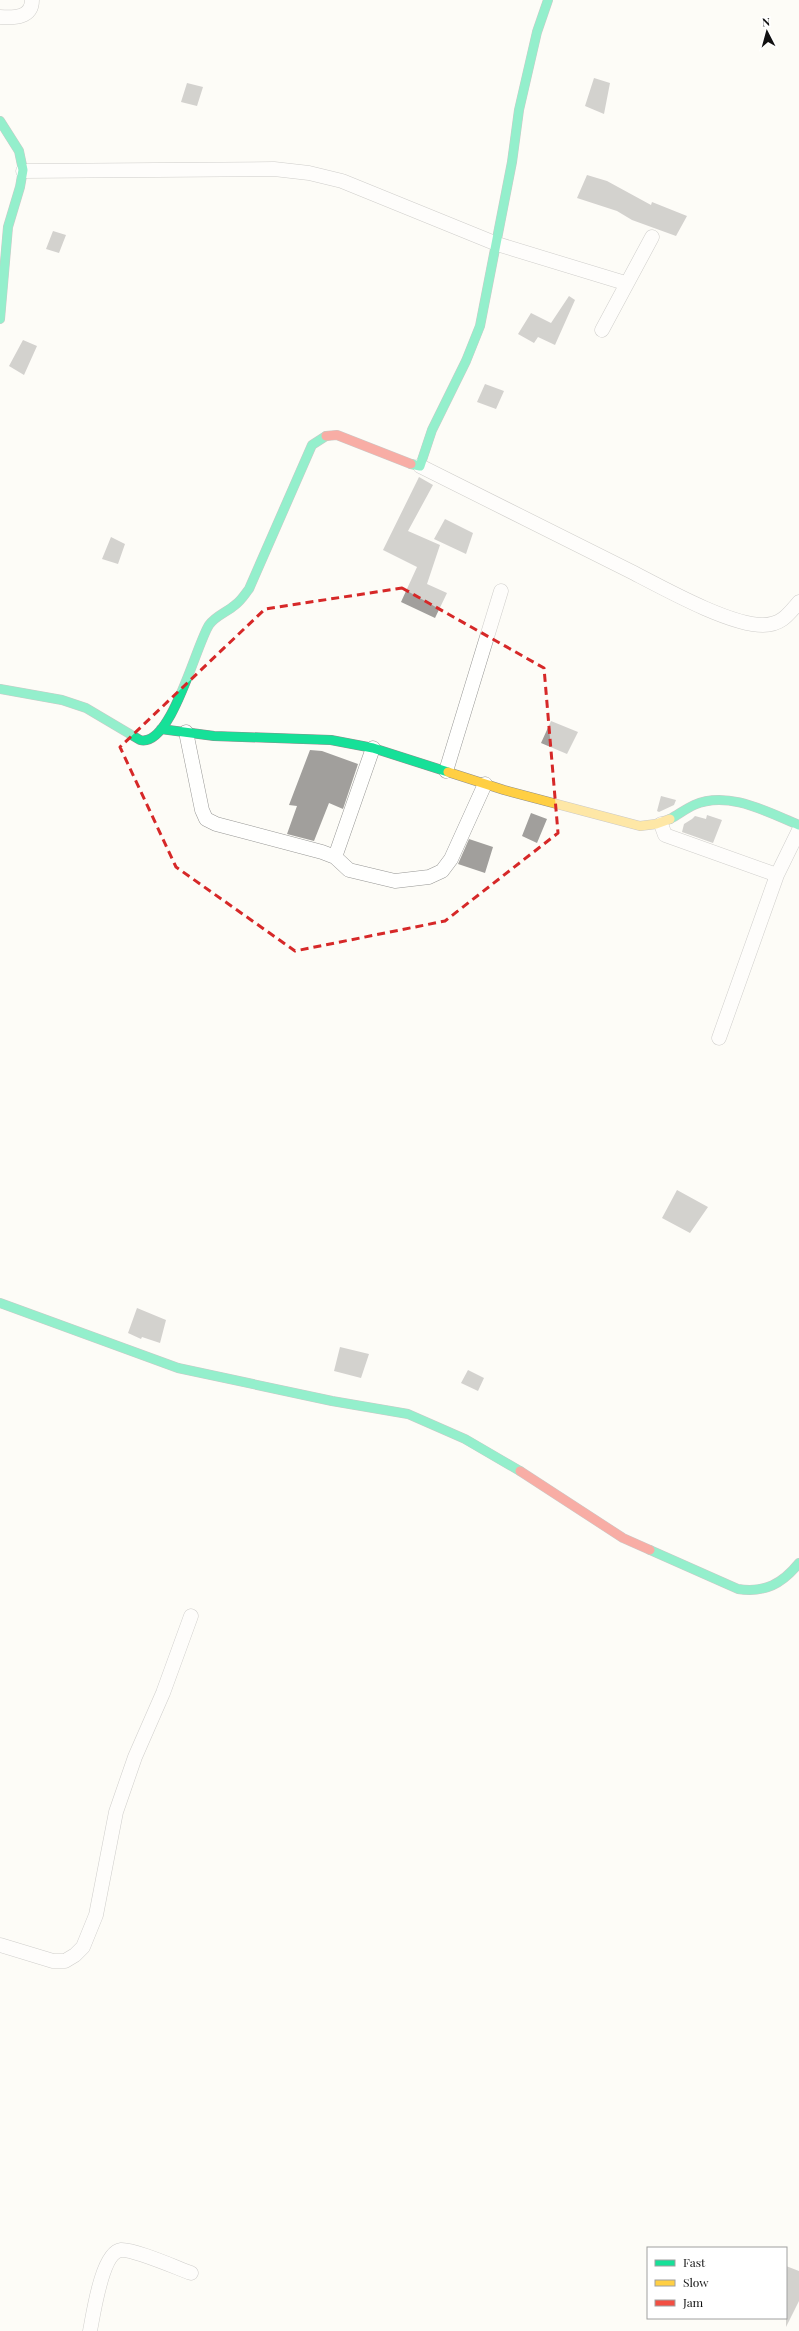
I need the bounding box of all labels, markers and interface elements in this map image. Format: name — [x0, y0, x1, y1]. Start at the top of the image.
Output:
north arrow — [747, 12, 787, 52]
text: N — [761, 14, 771, 29]
legend — [647, 2247, 787, 2319]
text: Fast — [683, 2254, 706, 2270]
text: Slow — [683, 2274, 709, 2290]
text: Jam — [682, 2294, 704, 2310]

